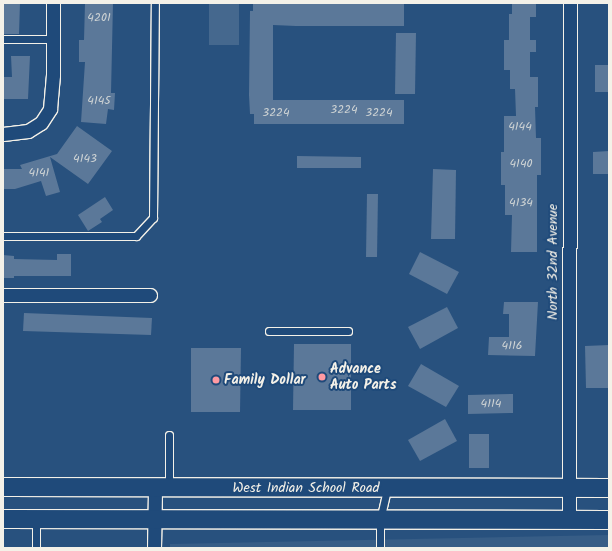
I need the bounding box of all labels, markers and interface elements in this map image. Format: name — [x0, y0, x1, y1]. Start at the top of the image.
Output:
house number: 4201 — [87, 11, 111, 25]
house number: 4145 — [87, 94, 111, 108]
house number: 3224 — [330, 103, 358, 117]
house number: 3224 — [262, 106, 290, 120]
house number: 3224 — [365, 106, 393, 120]
house number: 4144 — [508, 120, 532, 134]
house number: 4143 — [73, 152, 97, 166]
house number: 4140 — [510, 157, 532, 171]
house number: 4141 — [29, 166, 49, 180]
house number: 4134 — [509, 196, 533, 210]
street label: North 32nd Avenue — [545, 204, 561, 320]
house number: 4116 — [502, 339, 522, 353]
place label: Advance Auto Parts — [330, 361, 396, 394]
place label: Family Dollar — [224, 372, 306, 388]
marker: Advance Auto Parts — [317, 372, 327, 382]
marker: Family Dollar — [211, 375, 221, 385]
house number: 4114 — [481, 397, 501, 411]
street label: West Indian School Road — [233, 480, 379, 496]

